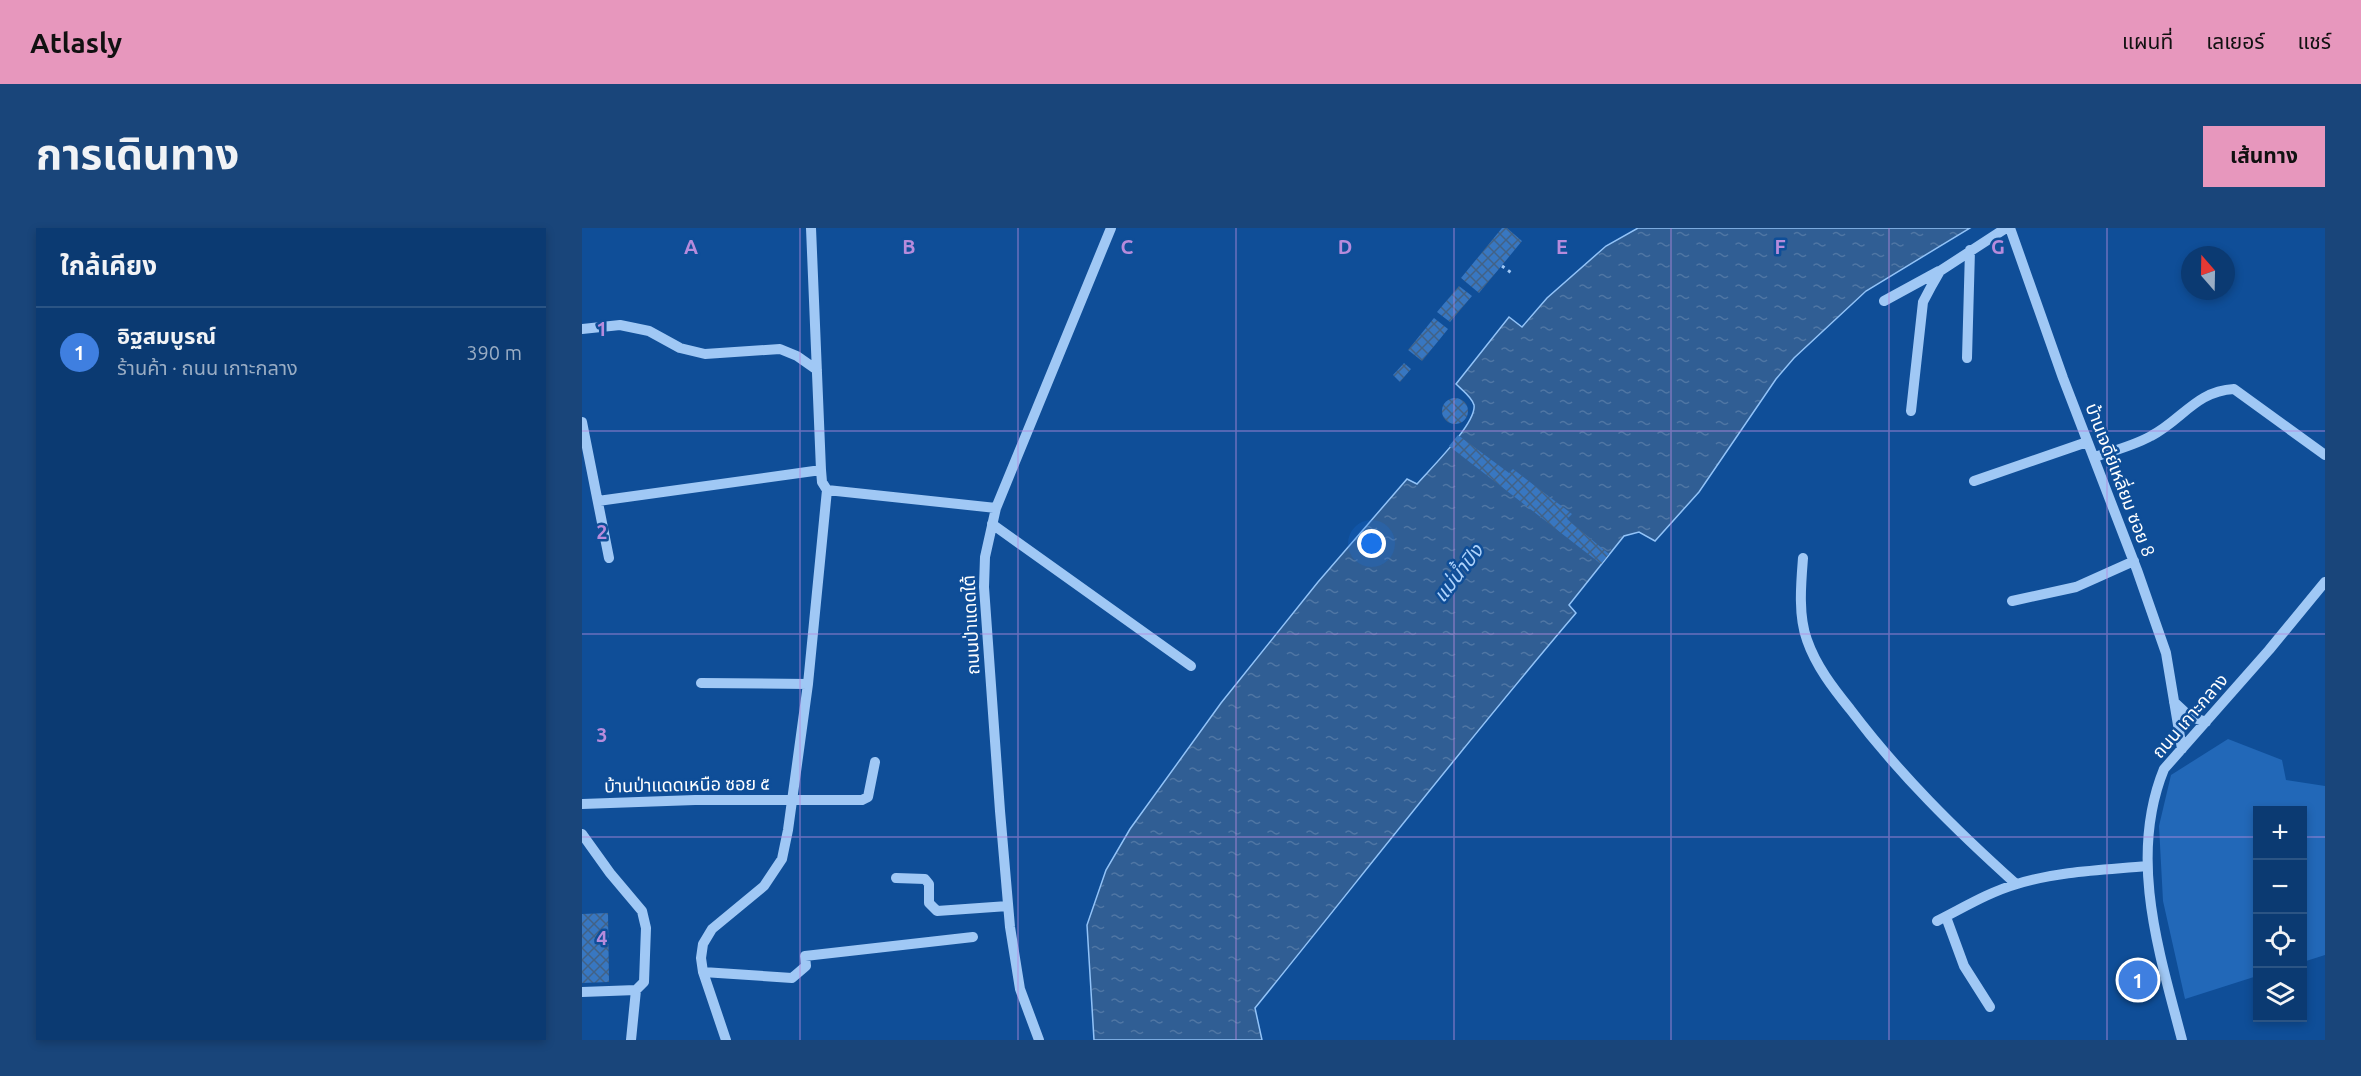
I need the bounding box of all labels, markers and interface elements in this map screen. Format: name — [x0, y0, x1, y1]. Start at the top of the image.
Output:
text: Atlasly — [30, 27, 122, 58]
text: แผนที่ — [2122, 29, 2173, 53]
text: เลเยอร์ — [2206, 29, 2265, 53]
text: แชร์ — [2298, 29, 2331, 53]
button: เส้นทาง — [2203, 126, 2325, 187]
text: การเดินทาง — [36, 130, 239, 177]
text: A — [684, 235, 698, 258]
text: B — [902, 235, 916, 258]
text: C — [1121, 235, 1134, 258]
text: D — [1338, 235, 1352, 258]
text: E — [1556, 235, 1568, 258]
text: F — [1774, 235, 1786, 258]
text: G — [1991, 235, 2005, 258]
north arrow — [2181, 246, 2235, 300]
text: ใกล้เคียง — [60, 251, 157, 280]
text: 1 — [596, 317, 608, 340]
text: อิฐสมบูรณ์ — [117, 323, 216, 348]
text: 1 — [74, 341, 85, 364]
text: 390 m — [466, 341, 522, 364]
text: ร้านค้า · ถนน เกาะกลาง — [117, 356, 298, 379]
street label: บ้านเจดีย์เหลี่ยม ซอย 8 — [2082, 399, 2161, 559]
text: 2 — [596, 520, 608, 543]
your location — [1357, 529, 1386, 558]
water label: แม่น้ำปิง — [1426, 537, 1488, 606]
street label: ถนนป่าแดดใต้ — [957, 575, 983, 675]
street label: ถนน เกาะกลาง — [2147, 669, 2231, 761]
text: 3 — [596, 723, 608, 746]
street label: บ้านป่าแดดเหนือ ซอย ๕ — [604, 773, 770, 795]
map controls — [2253, 806, 2307, 1022]
button: + — [2253, 806, 2307, 860]
button: − — [2253, 860, 2307, 914]
button: locate — [2253, 914, 2307, 968]
text: 4 — [596, 926, 608, 949]
pin: 1 — [2118, 958, 2158, 1002]
button: layers — [2253, 968, 2307, 1022]

